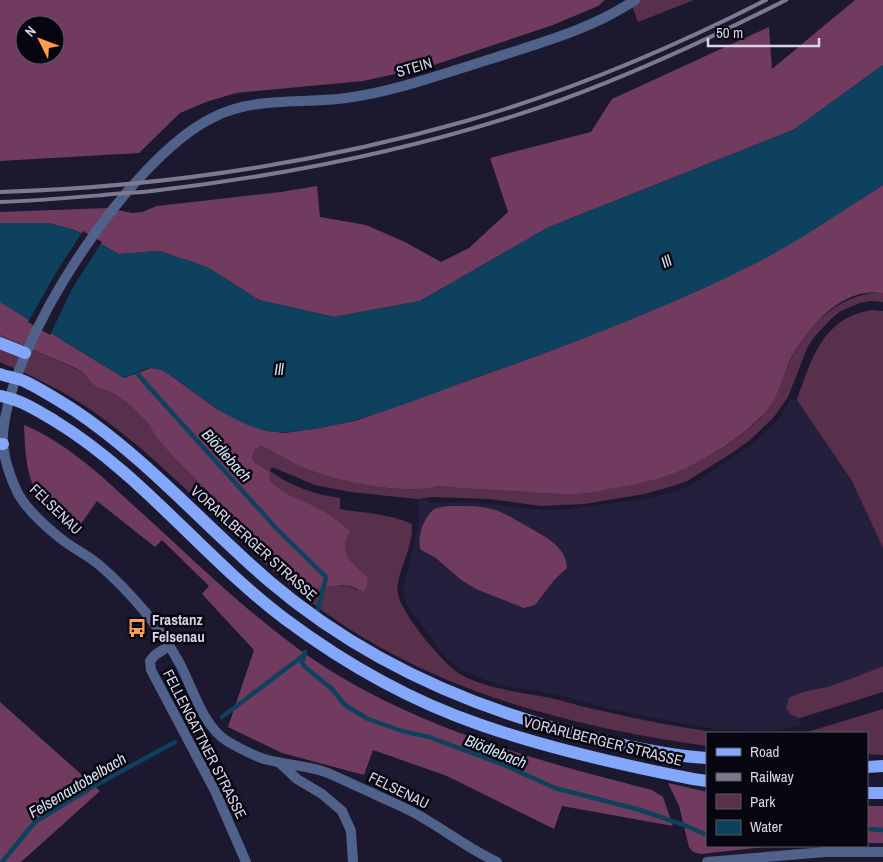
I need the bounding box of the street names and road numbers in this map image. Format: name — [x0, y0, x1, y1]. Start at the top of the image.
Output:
street label: STEIN — [394, 52, 434, 82]
street label: FELSENAU — [25, 479, 87, 539]
street label: VORARLBERGER STRASSE — [186, 481, 322, 605]
street label: FELLENGATTNER STRASSE — [158, 666, 252, 822]
street label: VORARLBERGER STRASSE — [521, 711, 685, 771]
street label: FELSENAU — [365, 766, 433, 814]

